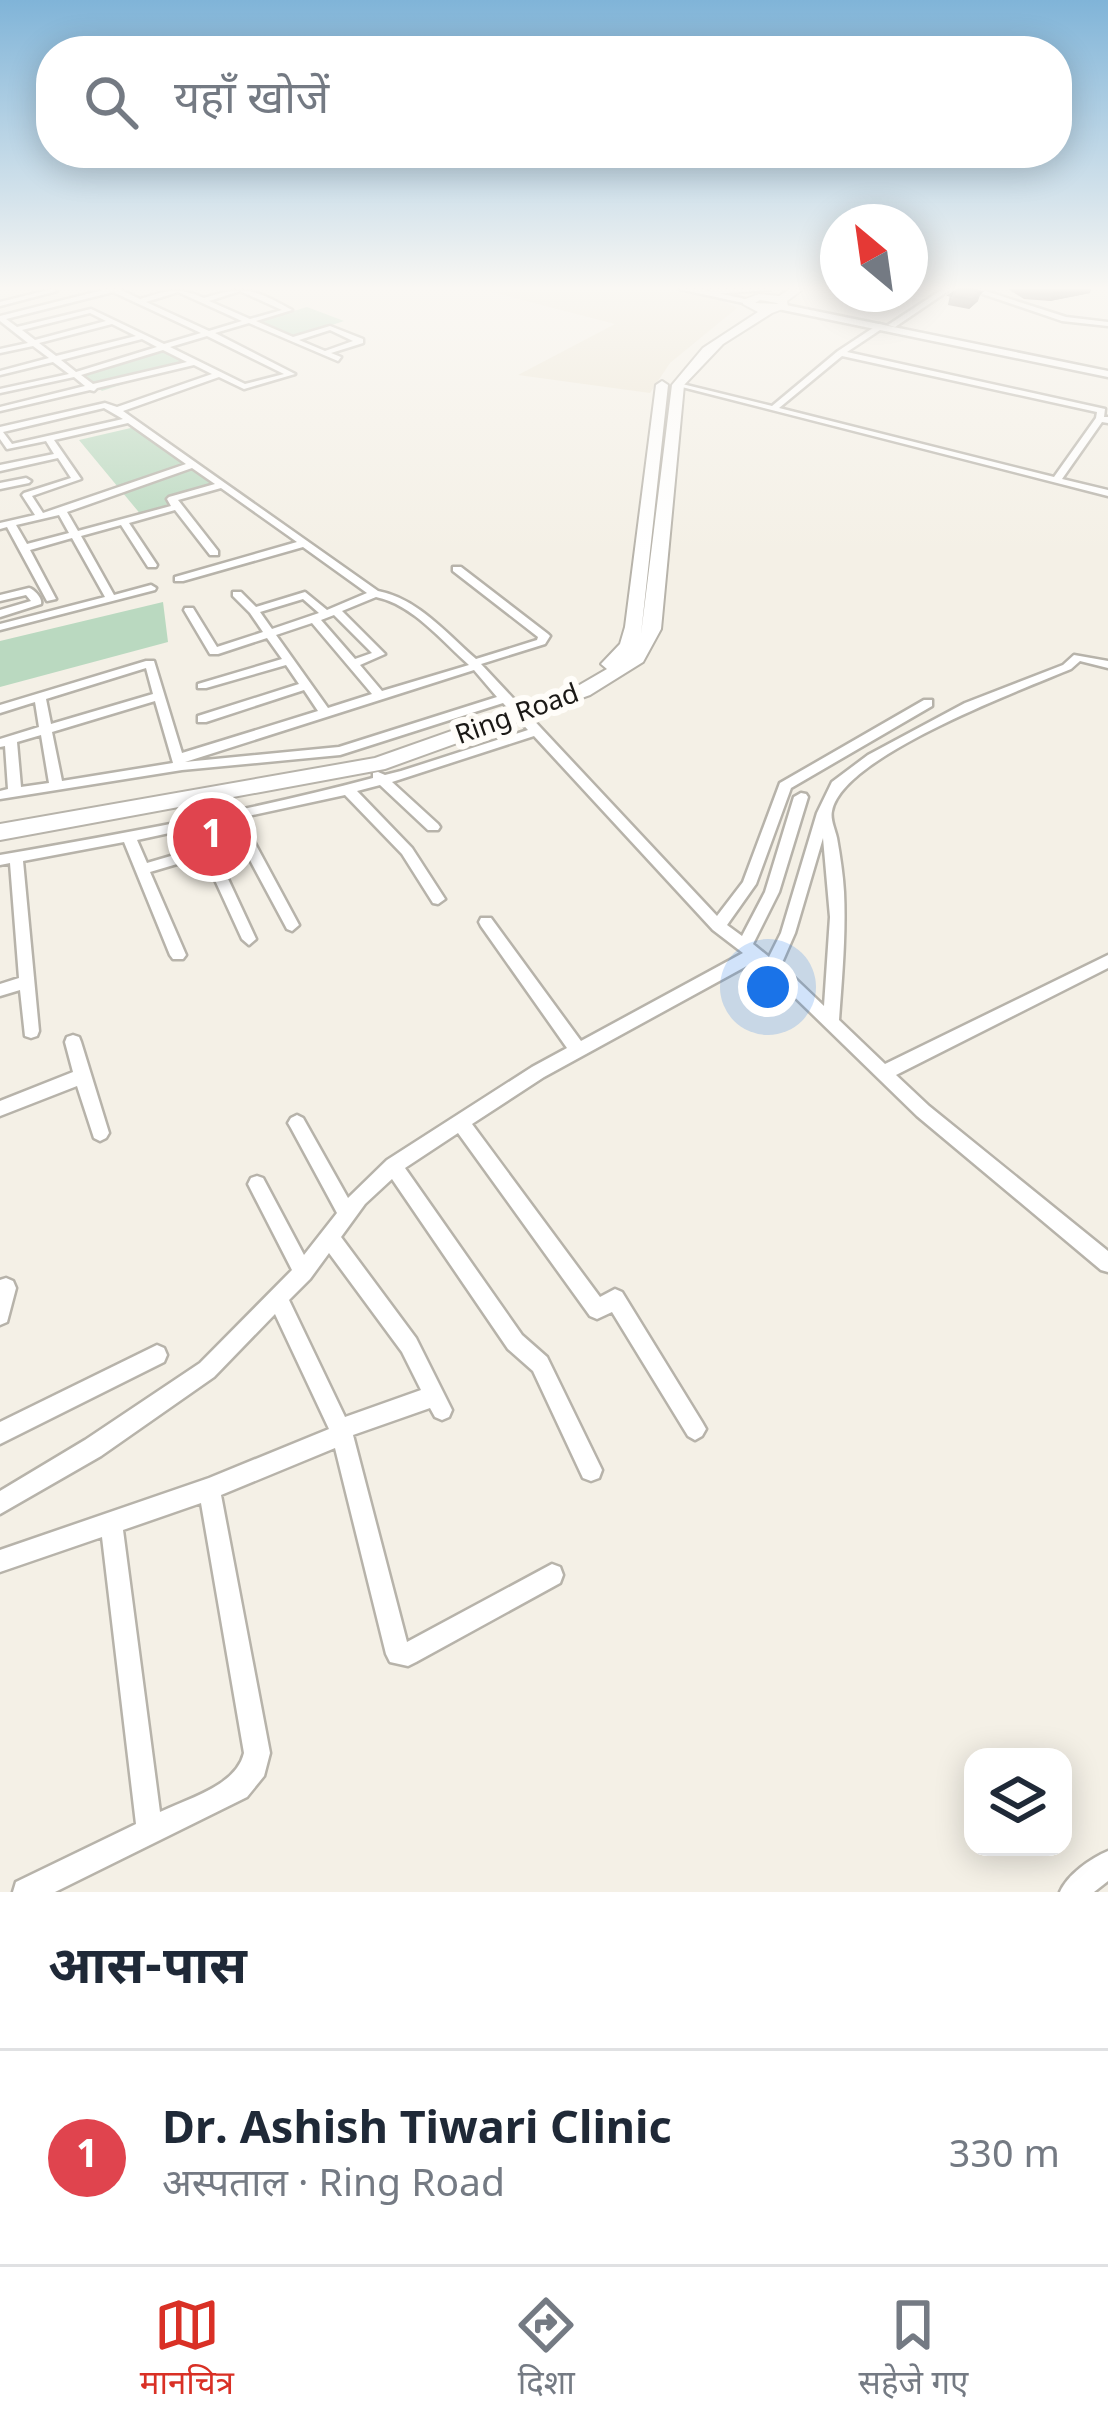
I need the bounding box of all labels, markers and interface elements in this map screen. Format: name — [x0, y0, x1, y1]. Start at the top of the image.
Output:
search box — [36, 36, 1072, 168]
icon: search — [78, 69, 144, 135]
text: यहाँ खोजें — [174, 73, 329, 131]
north arrow — [820, 204, 928, 312]
street label: Ring Road — [451, 678, 584, 755]
pin: 1 — [173, 792, 251, 882]
your location — [738, 957, 798, 1017]
map controls — [964, 1748, 1072, 1856]
button: layers — [964, 1748, 1072, 1856]
text: आस-पास — [48, 1937, 247, 2004]
text: Dr. Ashish Tiwari Clinic — [162, 2103, 672, 2161]
text: 1 — [76, 2132, 98, 2183]
text: 330 m — [949, 2132, 1060, 2183]
text: अस्पताल · Ring Road — [162, 2161, 505, 2212]
tab: मानचित्र — [140, 2292, 234, 2407]
tab: दिशा — [513, 2292, 579, 2407]
tab: सहेजे गए — [859, 2292, 968, 2407]

